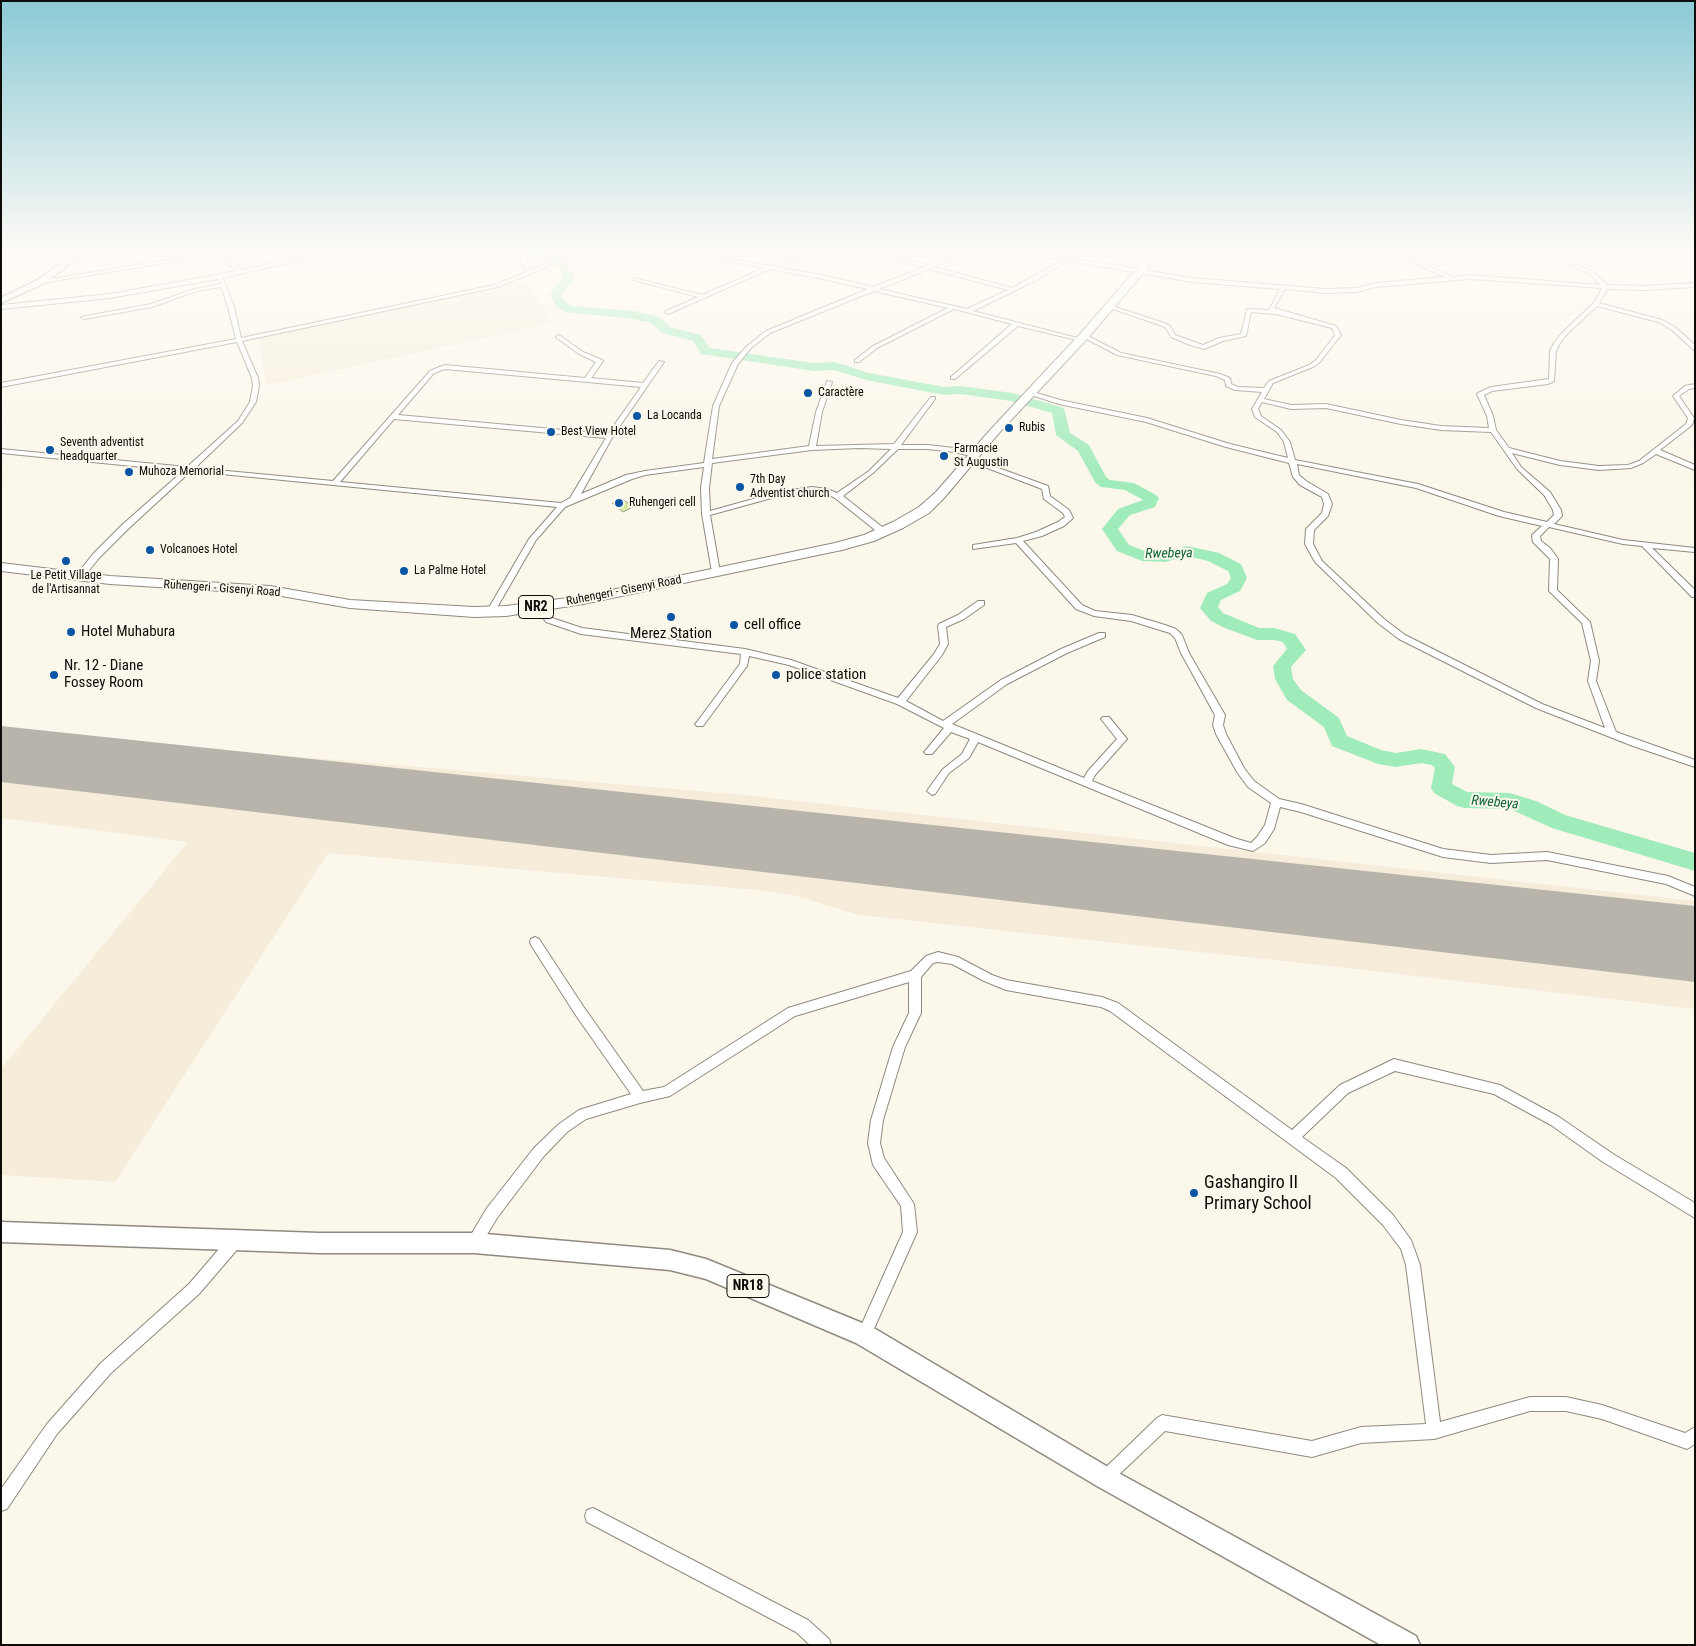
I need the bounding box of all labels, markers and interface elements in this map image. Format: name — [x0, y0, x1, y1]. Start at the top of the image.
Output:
place label: Caractère — [818, 386, 864, 400]
marker: Caractère — [802, 387, 814, 399]
place label: La Locanda — [647, 409, 702, 423]
marker: La Locanda — [631, 410, 643, 422]
place label: Rubis — [1019, 421, 1045, 435]
marker: Rubis — [1003, 422, 1015, 434]
place label: Best View Hotel — [561, 425, 636, 439]
marker: Best View Hotel — [545, 426, 557, 438]
place label: Seventh adventist headquarter — [60, 436, 144, 464]
place label: Farmacie St Augustin — [954, 442, 1008, 470]
marker: Seventh adventist headquarter — [44, 444, 56, 456]
marker: Farmacie St Augustin — [938, 450, 950, 462]
place label: Muhoza Memorial — [139, 465, 224, 479]
marker: Muhoza Memorial — [123, 466, 135, 478]
place label: 7th Day Adventist church — [750, 473, 829, 501]
marker: 7th Day Adventist church — [734, 481, 746, 493]
place label: Ruhengeri cell — [629, 496, 696, 510]
marker: Ruhengeri cell — [613, 497, 625, 509]
place label: Volcanoes Hotel — [160, 543, 238, 557]
marker: Volcanoes Hotel — [144, 544, 156, 556]
water label: Rwebeya — [1145, 545, 1193, 563]
marker: Le Petit Village de l'Artisannat — [60, 555, 72, 567]
place label: La Palme Hotel — [414, 564, 486, 578]
marker: La Palme Hotel — [398, 565, 410, 577]
place label: Le Petit Village de l'Artisannat — [30, 569, 102, 597]
street label: Ruhengeri - Gisenyi Road — [565, 573, 683, 609]
street label: Ruhengeri - Gisenyi Road — [163, 578, 281, 600]
road number: NR2 — [518, 596, 554, 618]
marker: Merez Station — [665, 611, 677, 623]
place label: cell office — [744, 616, 801, 634]
marker: cell office — [728, 619, 740, 631]
place label: Hotel Muhabura — [81, 623, 175, 641]
place label: Merez Station — [630, 625, 712, 643]
marker: Hotel Muhabura — [65, 626, 77, 638]
place label: Nr. 12 - Diane Fossey Room — [64, 657, 143, 692]
place label: police station — [786, 666, 866, 684]
marker: Nr. 12 - Diane Fossey Room — [48, 669, 60, 681]
marker: police station — [770, 669, 782, 681]
water label: Rwebeya — [1471, 793, 1519, 813]
place label: Gashangiro II Primary School — [1204, 1172, 1312, 1214]
marker: Gashangiro II Primary School — [1188, 1187, 1200, 1199]
road number: NR18 — [727, 1274, 769, 1298]

